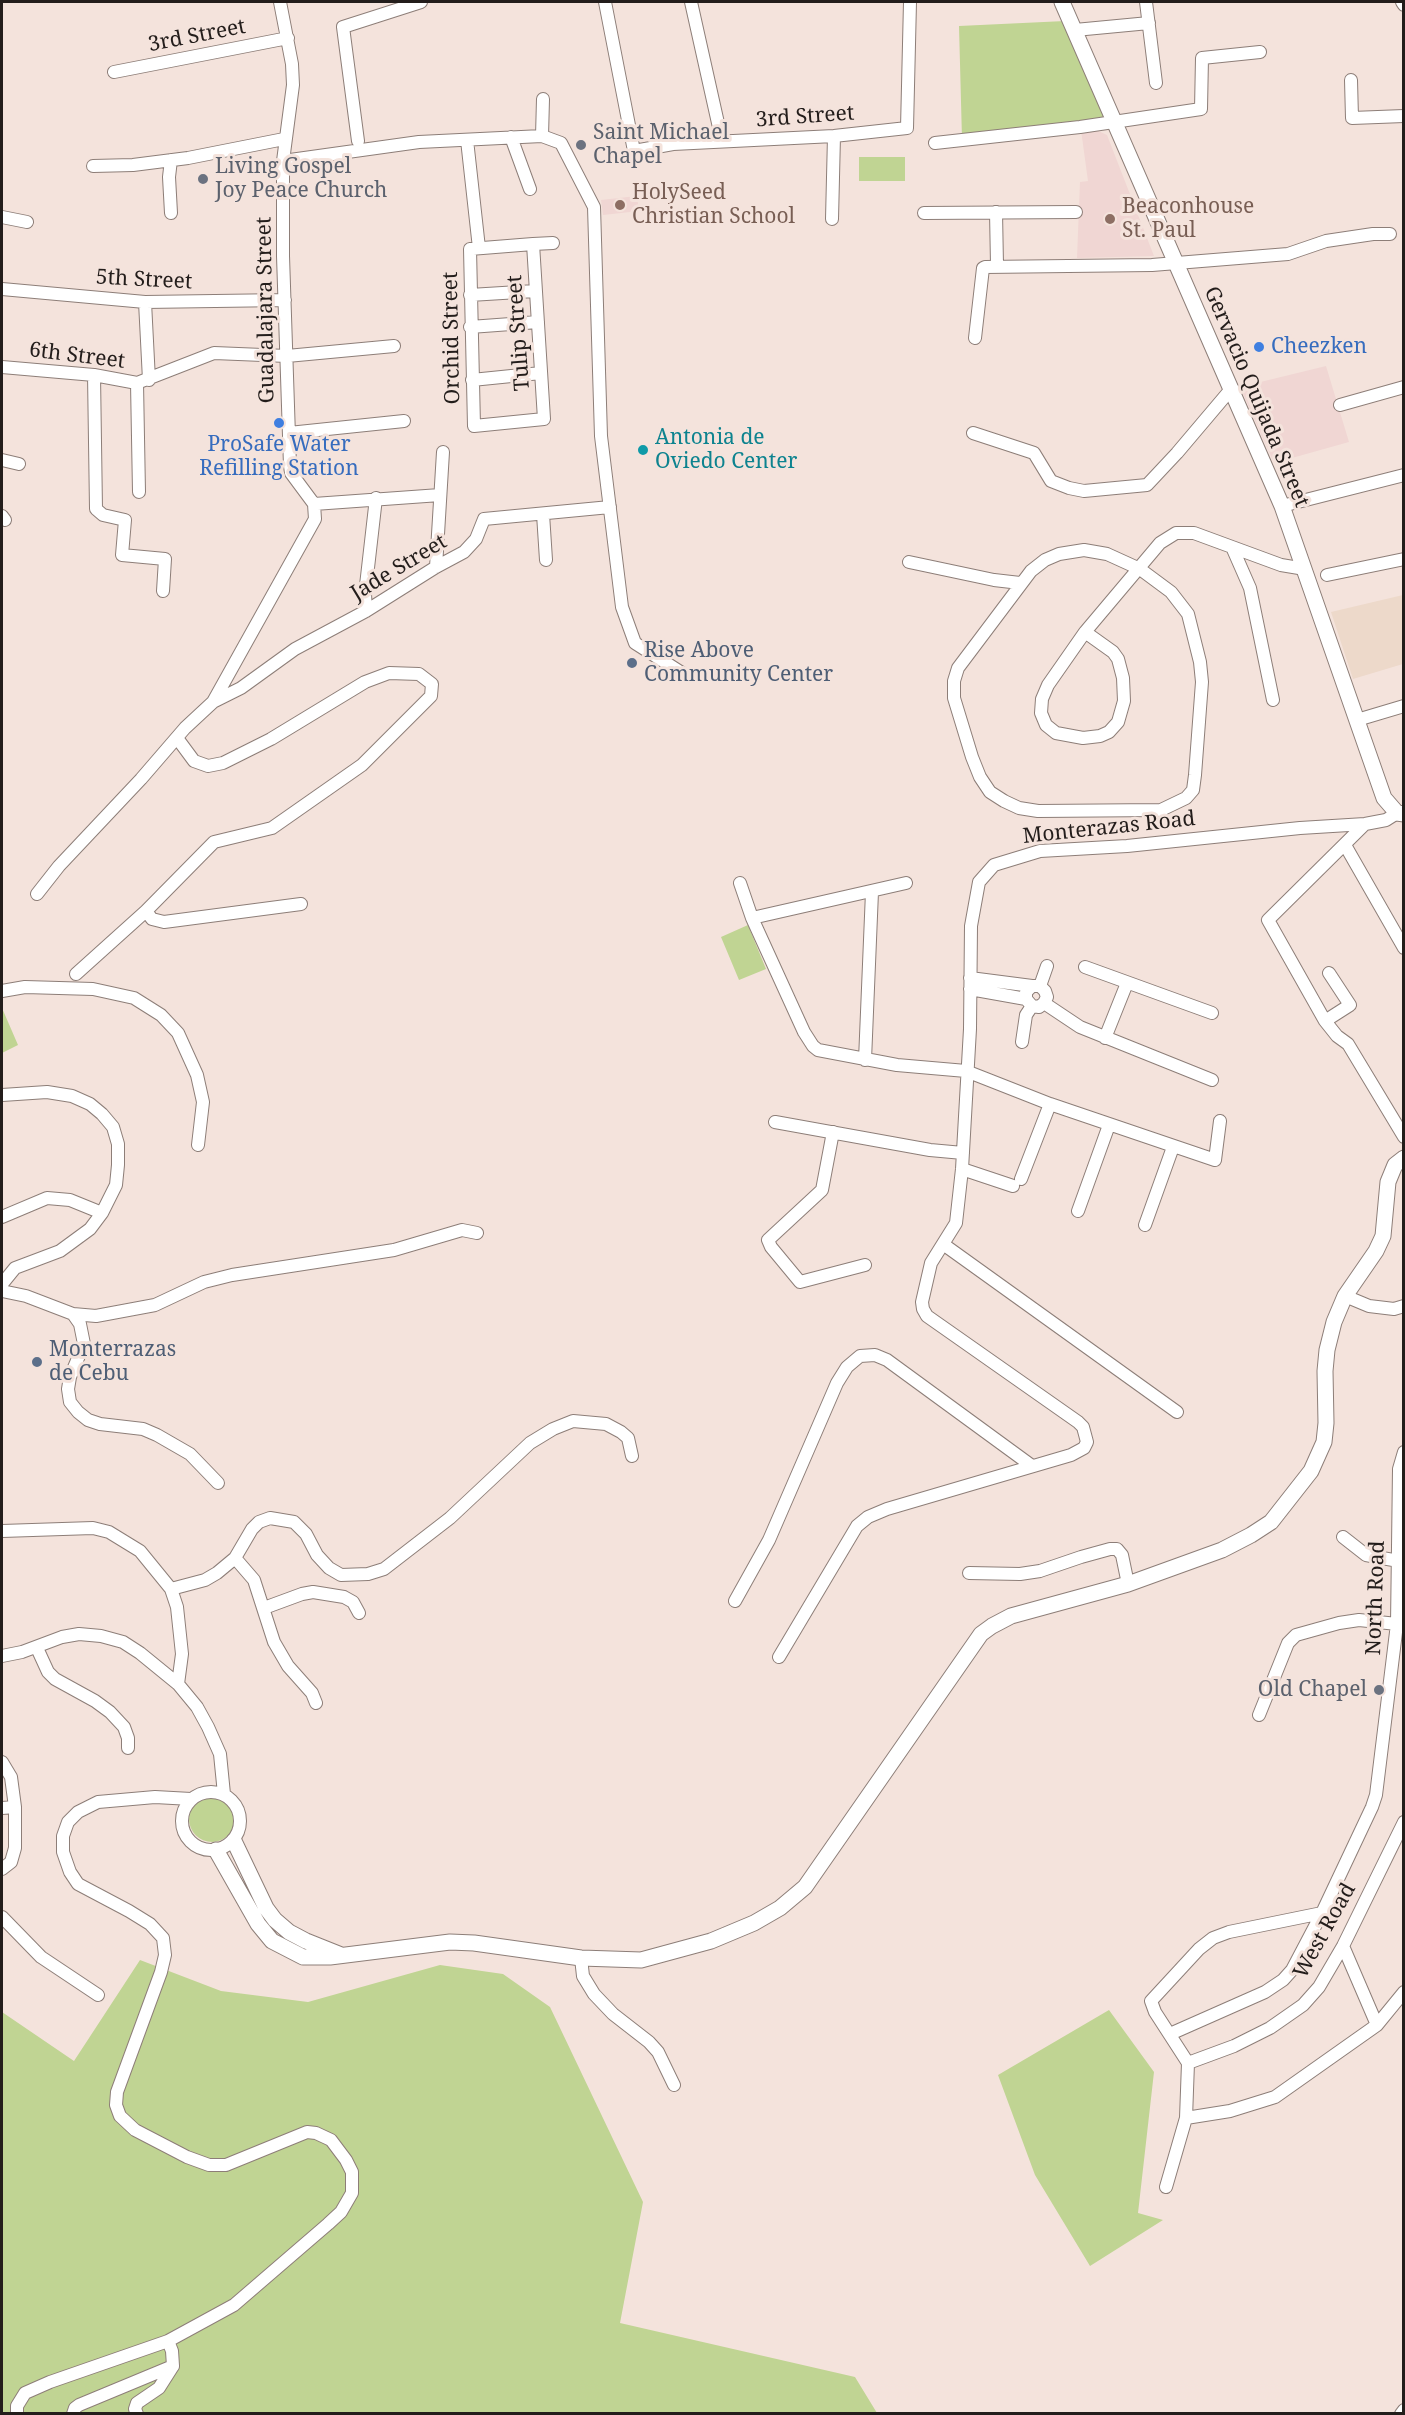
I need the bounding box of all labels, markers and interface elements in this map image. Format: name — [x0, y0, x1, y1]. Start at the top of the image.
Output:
street label: 3rd Street — [146, 14, 248, 58]
street label: 3rd Street — [755, 101, 855, 133]
place label: Saint Michael Chapel — [593, 120, 729, 170]
marker: Saint Michael Chapel — [574, 138, 588, 152]
place label: Living Gospel Joy Peace Church — [215, 154, 387, 204]
marker: Living Gospel Joy Peace Church — [196, 172, 210, 186]
place label: HolySeed Christian School — [632, 180, 795, 230]
place label: Beaconhouse St. Paul — [1122, 194, 1254, 244]
marker: HolySeed Christian School — [613, 198, 627, 212]
marker: Beaconhouse St. Paul — [1103, 212, 1117, 226]
street label: Guadalajara Street — [252, 216, 280, 404]
street label: 5th Street — [95, 265, 193, 295]
street label: Orchid Street — [438, 271, 466, 405]
street label: Tulip Street — [502, 274, 536, 392]
street label: Gervacio Quijada Street — [1198, 283, 1314, 511]
place label: Cheezken — [1271, 334, 1367, 360]
street label: 6th Street — [28, 338, 126, 374]
marker: Cheezken — [1252, 340, 1266, 354]
marker: ProSafe Water Refilling Station — [272, 416, 286, 430]
place label: Antonia de Oviedo Center — [655, 425, 797, 475]
place label: ProSafe Water Refilling Station — [199, 432, 359, 482]
marker: Antonia de Oviedo Center — [636, 443, 650, 457]
street label: Jade Street — [346, 530, 452, 606]
place label: Rise Above Community Center — [644, 638, 833, 688]
marker: Rise Above Community Center — [625, 656, 639, 670]
street label: Monterazas Road — [1021, 806, 1197, 850]
place label: Monterrazas de Cebu — [49, 1337, 176, 1387]
marker: Monterrazas de Cebu — [30, 1355, 44, 1369]
street label: North Road — [1361, 1540, 1391, 1656]
place label: Old Chapel — [1258, 1677, 1367, 1703]
marker: Old Chapel — [1372, 1683, 1386, 1697]
street label: West Road — [1289, 1879, 1361, 1983]

